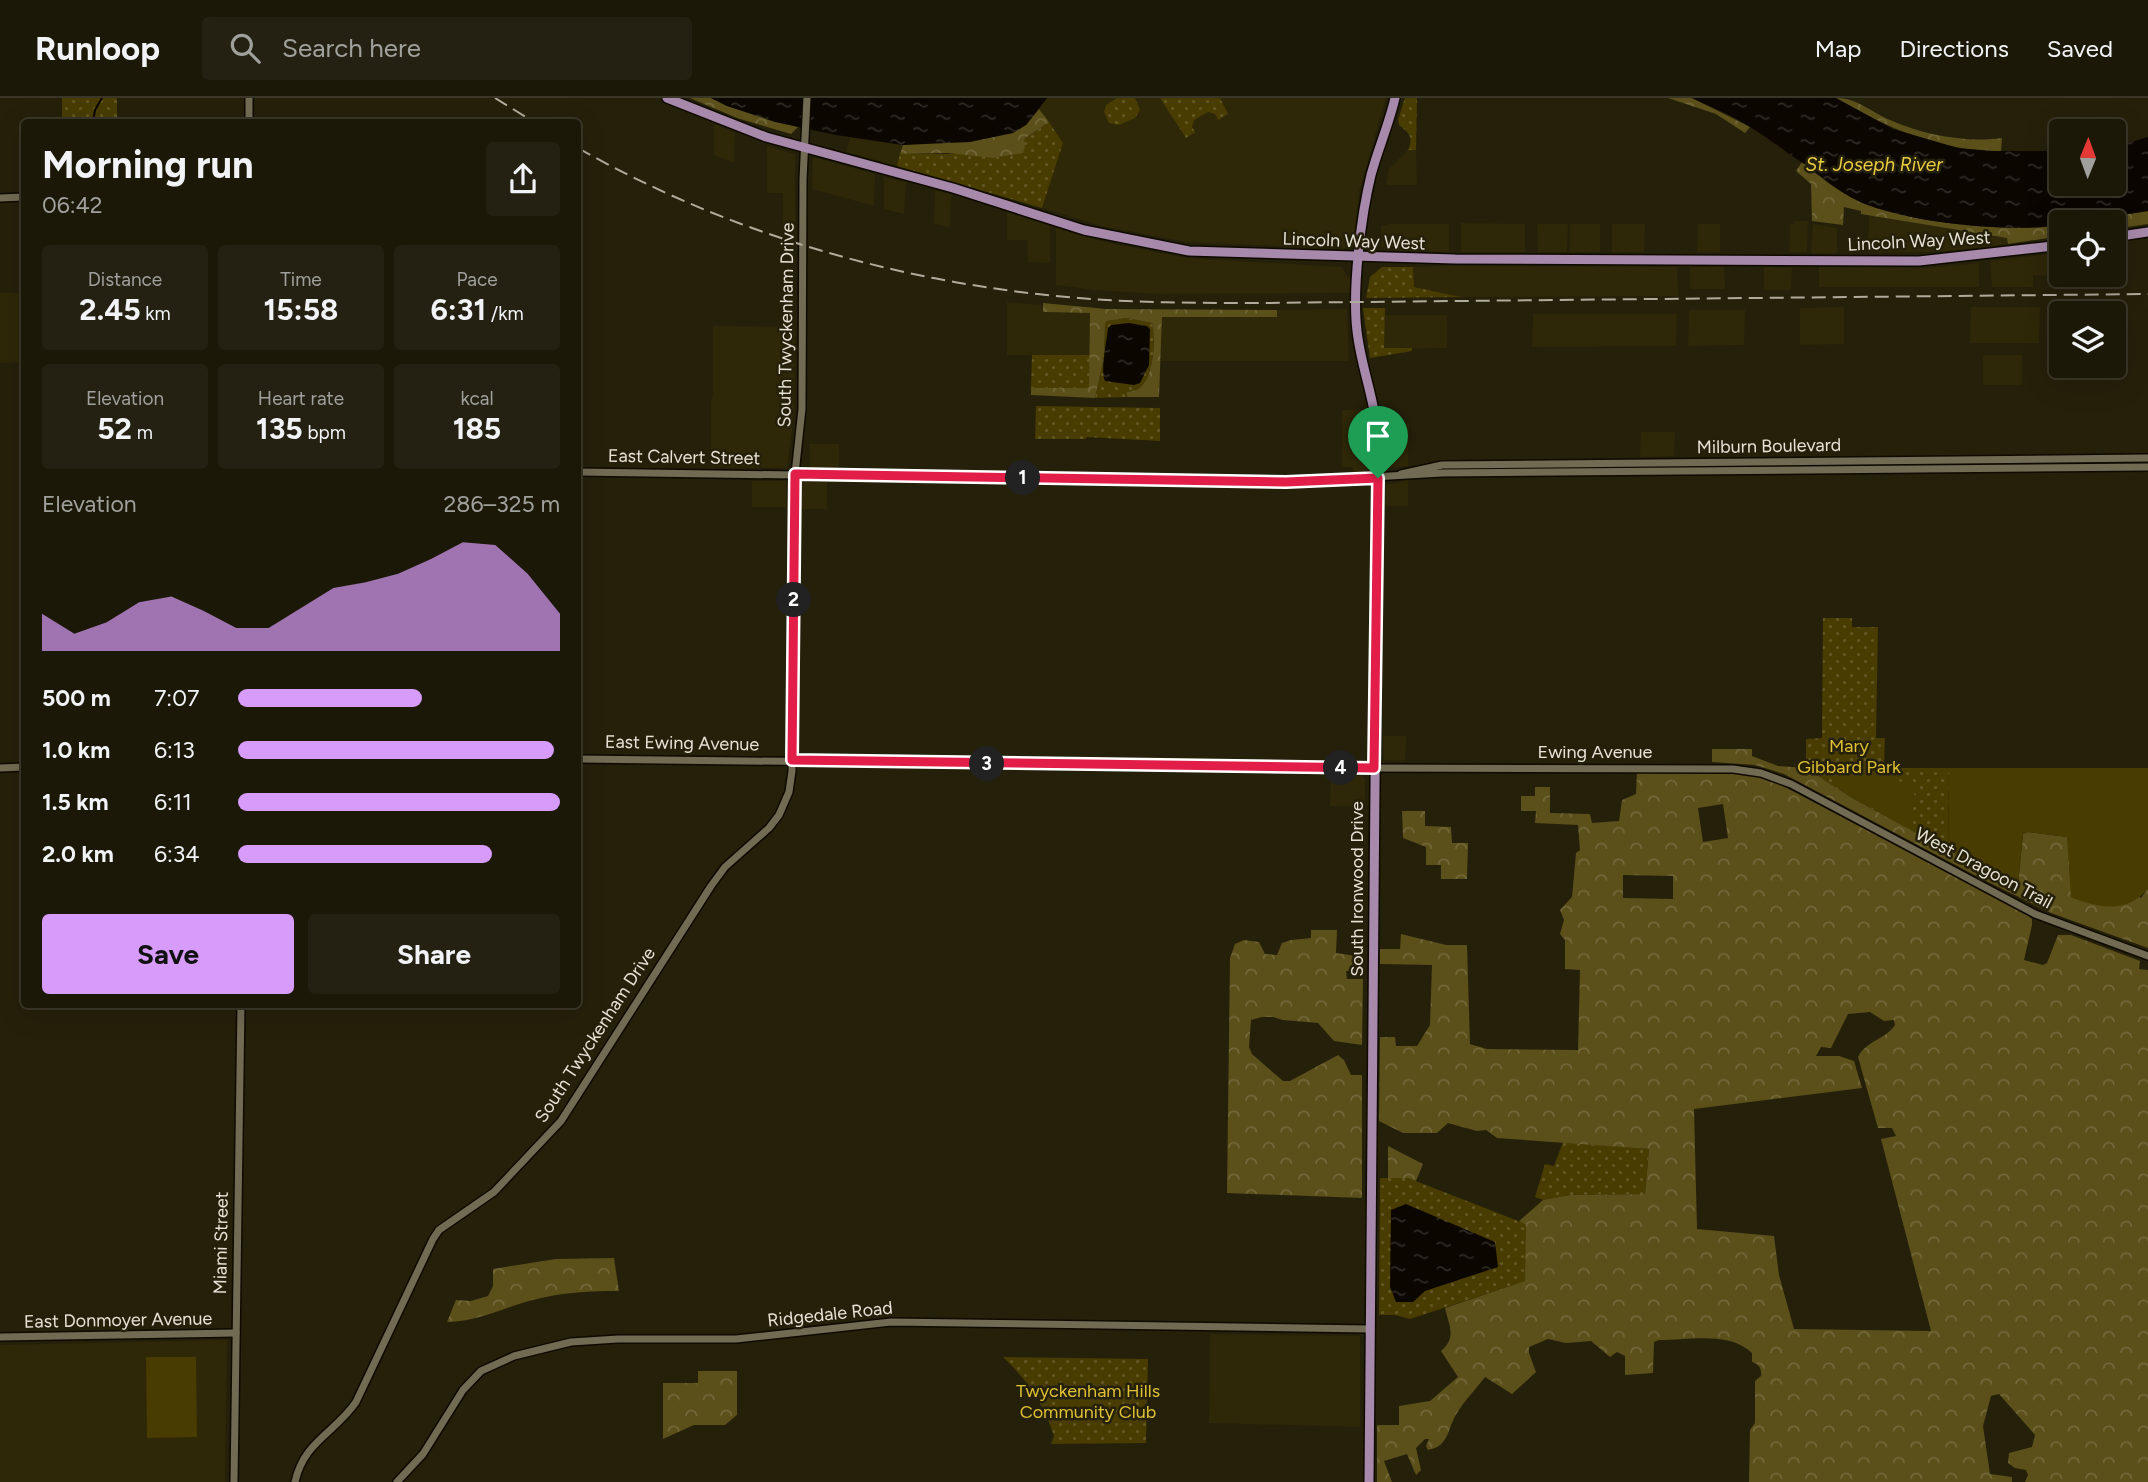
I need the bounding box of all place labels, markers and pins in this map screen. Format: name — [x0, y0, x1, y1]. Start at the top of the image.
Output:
pin — [1348, 406, 1408, 478]
pin: 1 — [1006, 460, 1040, 496]
pin: 2 — [776, 582, 812, 618]
pin: 3 — [970, 746, 1004, 782]
pin: 4 — [1324, 750, 1358, 786]

